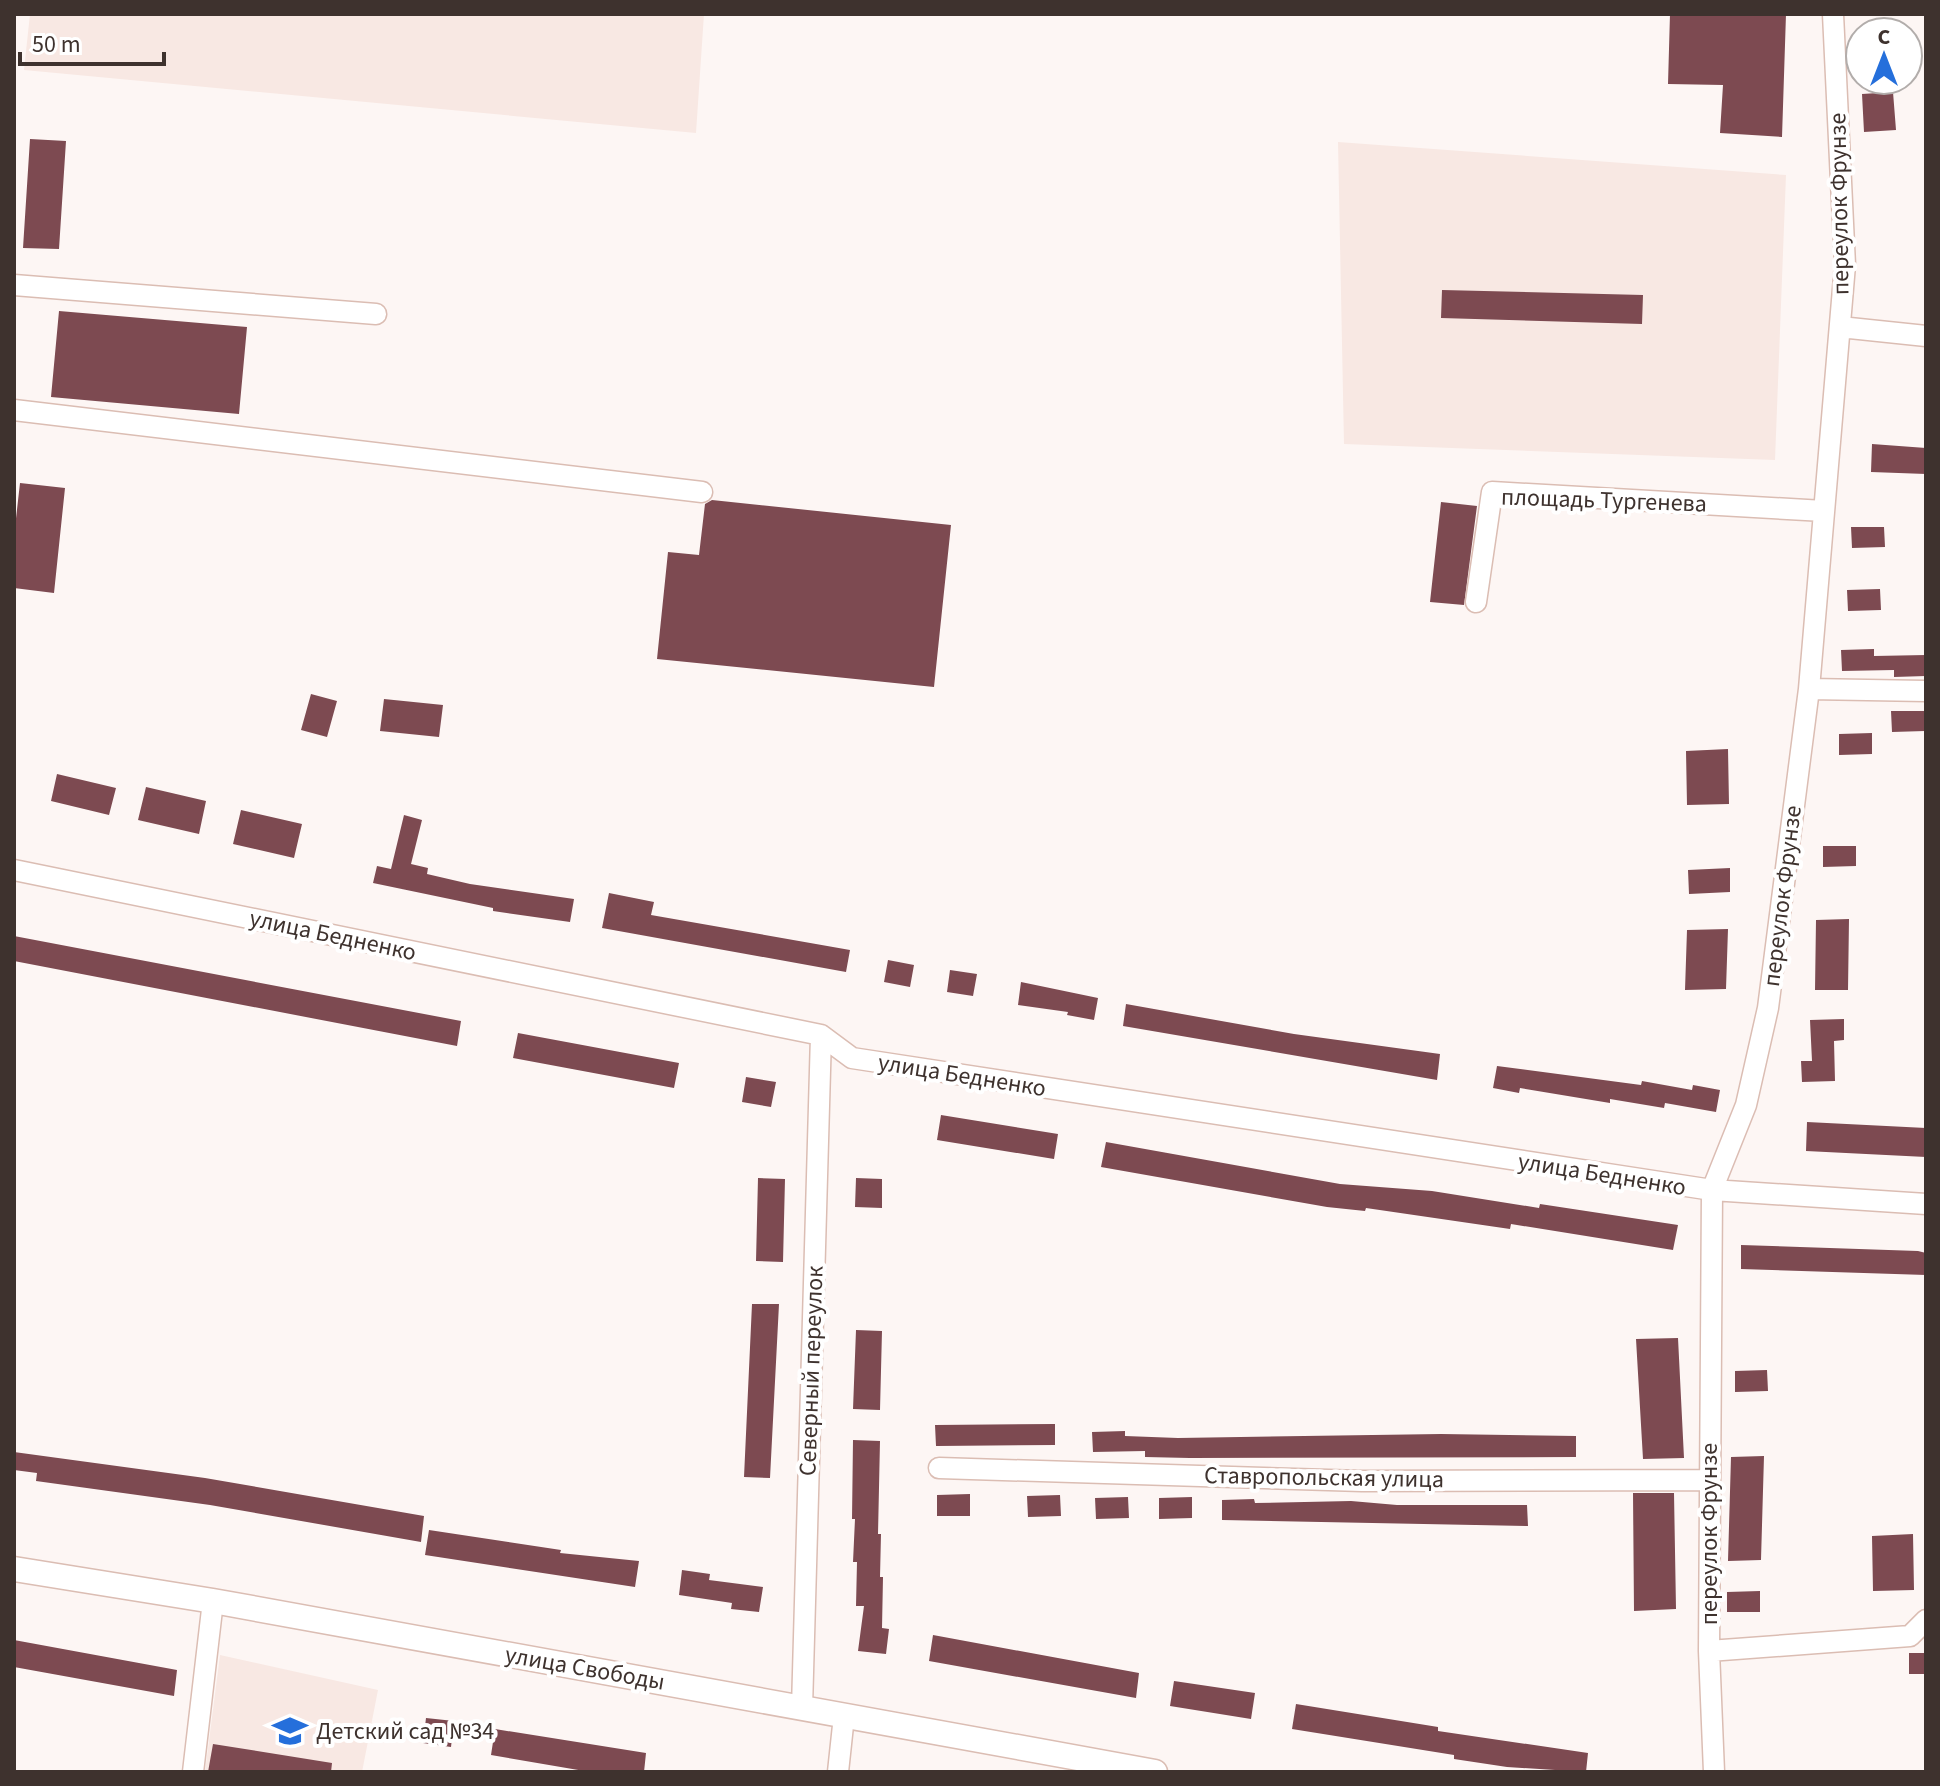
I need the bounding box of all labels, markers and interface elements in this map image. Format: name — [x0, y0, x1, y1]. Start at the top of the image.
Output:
scale bar — [20, 16, 164, 66]
north arrow — [1844, 16, 1924, 96]
text: С — [1878, 21, 1891, 53]
text: 50 m — [32, 27, 81, 62]
street label: переулок Фрунзе — [1820, 113, 1859, 295]
street label: площадь Тургенева — [1500, 479, 1707, 522]
street label: переулок Фрунзе — [1754, 803, 1811, 989]
street label: улица Бедненко — [246, 901, 420, 970]
street label: улица Бедненко — [875, 1045, 1048, 1106]
street label: улица Бедненко — [1515, 1144, 1688, 1205]
street label: Северный переулок — [790, 1265, 833, 1477]
street label: переулок Фрунзе — [1692, 1443, 1727, 1625]
street label: Ставропольская улица — [1204, 1458, 1444, 1497]
street label: улица Свободы — [502, 1637, 668, 1700]
school or university icon: Детский сад №34 — [271, 1712, 309, 1750]
place label: Детский сад №34 — [316, 1714, 494, 1749]

